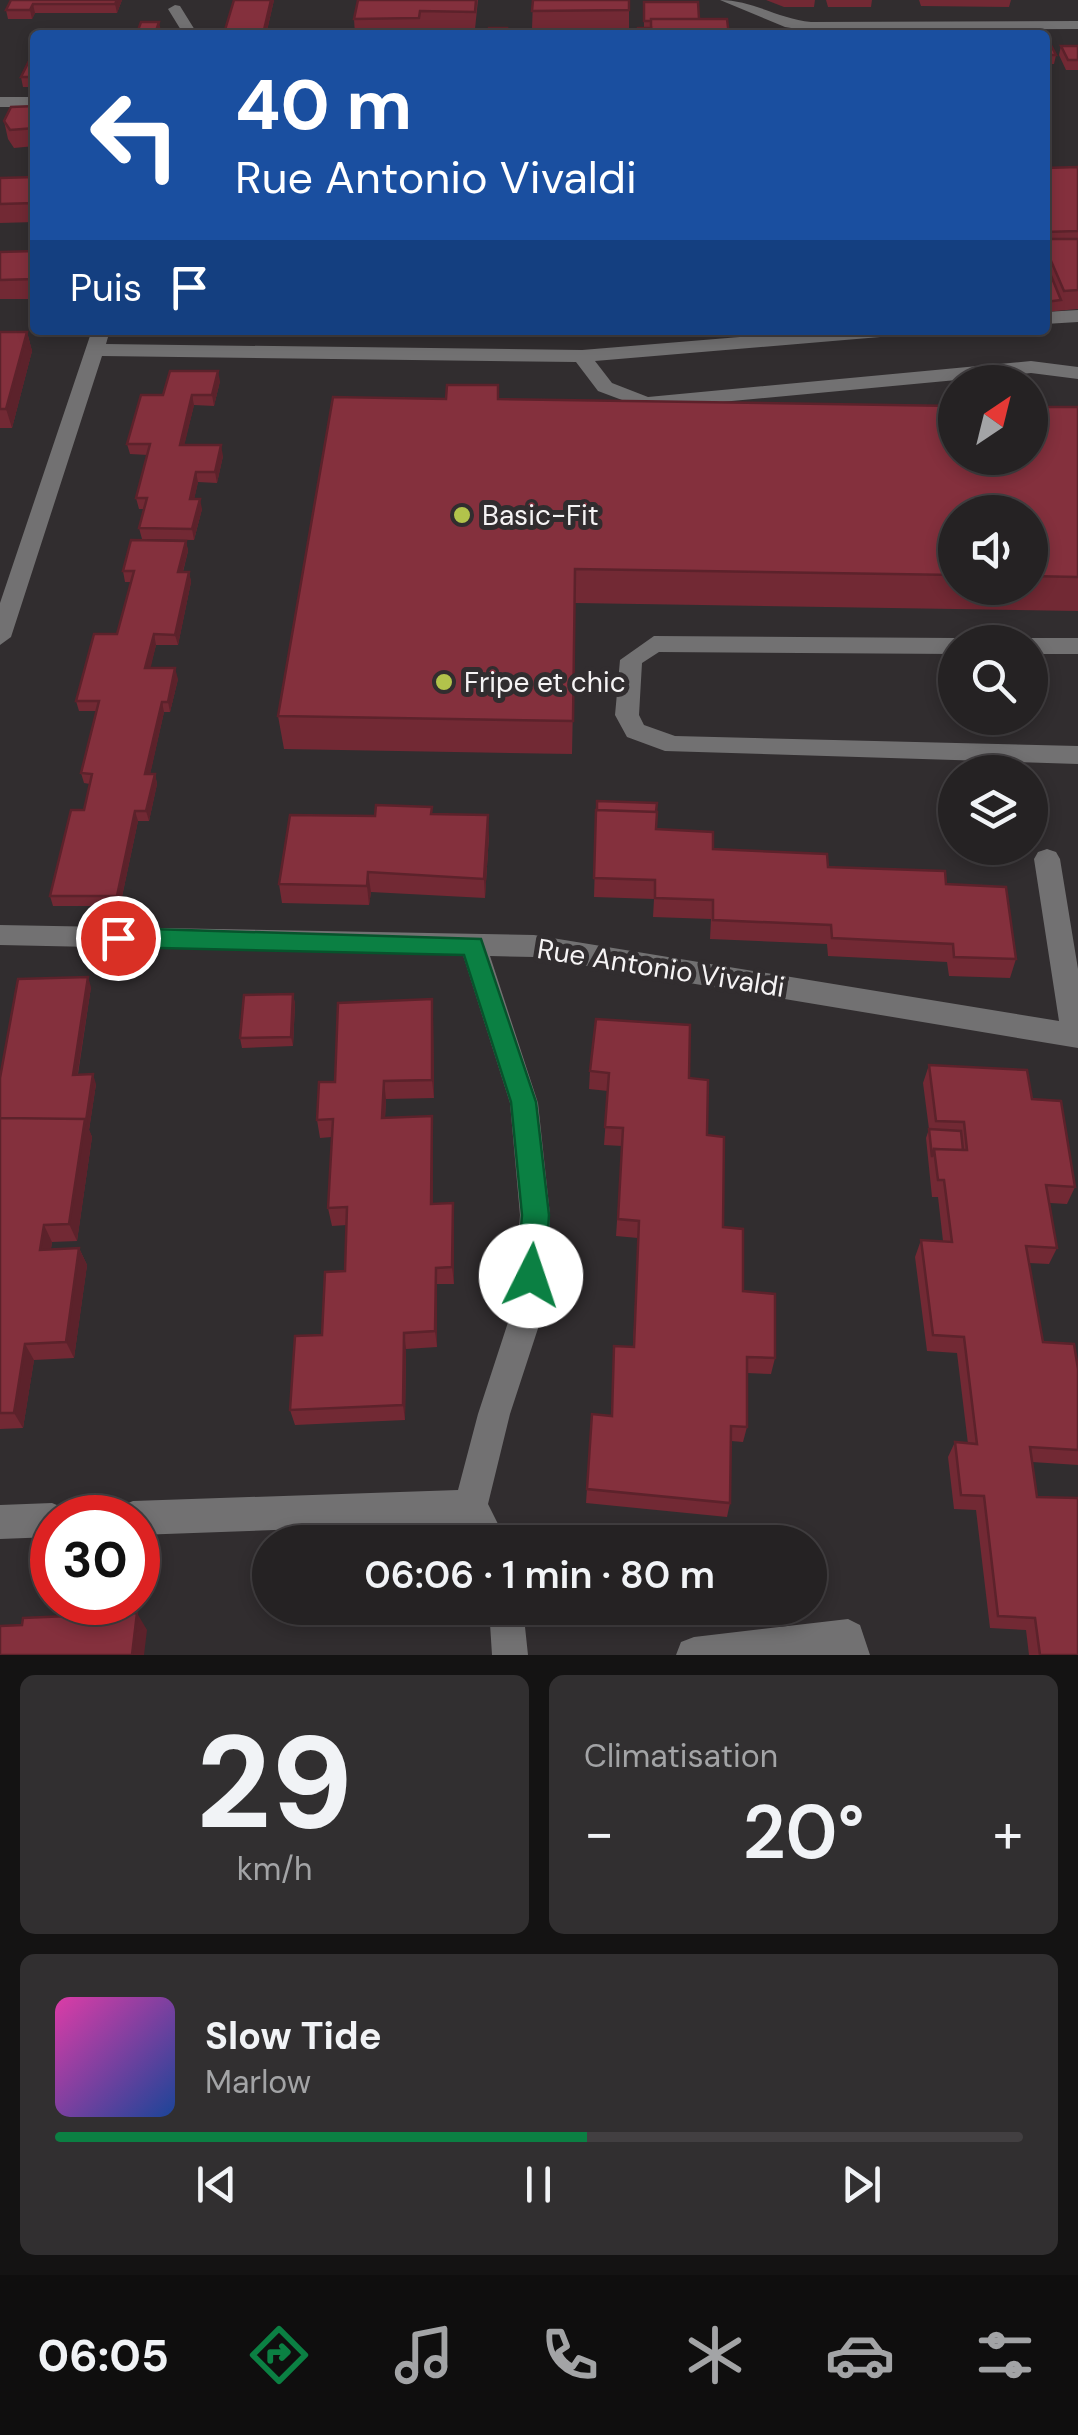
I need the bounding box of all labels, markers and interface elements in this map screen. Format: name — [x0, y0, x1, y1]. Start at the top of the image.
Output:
text: 40 m — [235, 60, 412, 151]
icon: left — [70, 70, 200, 200]
text: Rue Antonio Vivaldi — [235, 148, 637, 207]
icon: arrive — [162, 260, 217, 315]
text: Puis — [70, 263, 142, 313]
north arrow — [938, 365, 1048, 475]
map controls — [938, 365, 1048, 865]
button: sound — [938, 495, 1048, 605]
place label: Basic-Fit — [482, 497, 599, 534]
marker: Basic-Fit — [451, 504, 473, 526]
button: search — [938, 625, 1048, 735]
place label: Fripe et chic — [464, 664, 626, 701]
marker: Fripe et chic — [433, 671, 455, 693]
button: layers — [938, 755, 1048, 865]
pin — [76, 896, 161, 981]
icon: arrive — [91, 911, 146, 966]
street label: Rue Antonio Vivaldi — [535, 930, 787, 1006]
position arrow — [479, 1224, 583, 1328]
speed limit sign: 30 — [30, 1495, 160, 1625]
text: 06:06 · 1 min · 80 m — [364, 1550, 715, 1600]
text: 29 — [196, 1698, 353, 1867]
text: Climatisation — [584, 1735, 778, 1777]
text: 20° — [743, 1784, 864, 1881]
text: − — [584, 1797, 614, 1869]
text: + — [993, 1797, 1023, 1869]
text: km/h — [237, 1848, 312, 1890]
text: Slow Tide — [205, 2011, 382, 2061]
text: Marlow — [205, 2061, 311, 2103]
icon: previous — [189, 2157, 244, 2212]
icon: pause — [511, 2157, 566, 2212]
icon: next — [834, 2157, 889, 2212]
icon: directions — [244, 2320, 314, 2390]
icon: music — [389, 2320, 459, 2390]
icon: phone — [535, 2320, 605, 2390]
icon: climate — [680, 2320, 750, 2390]
icon: car — [825, 2320, 895, 2390]
icon: filters — [970, 2320, 1040, 2390]
text: 06:05 — [38, 2326, 169, 2385]

